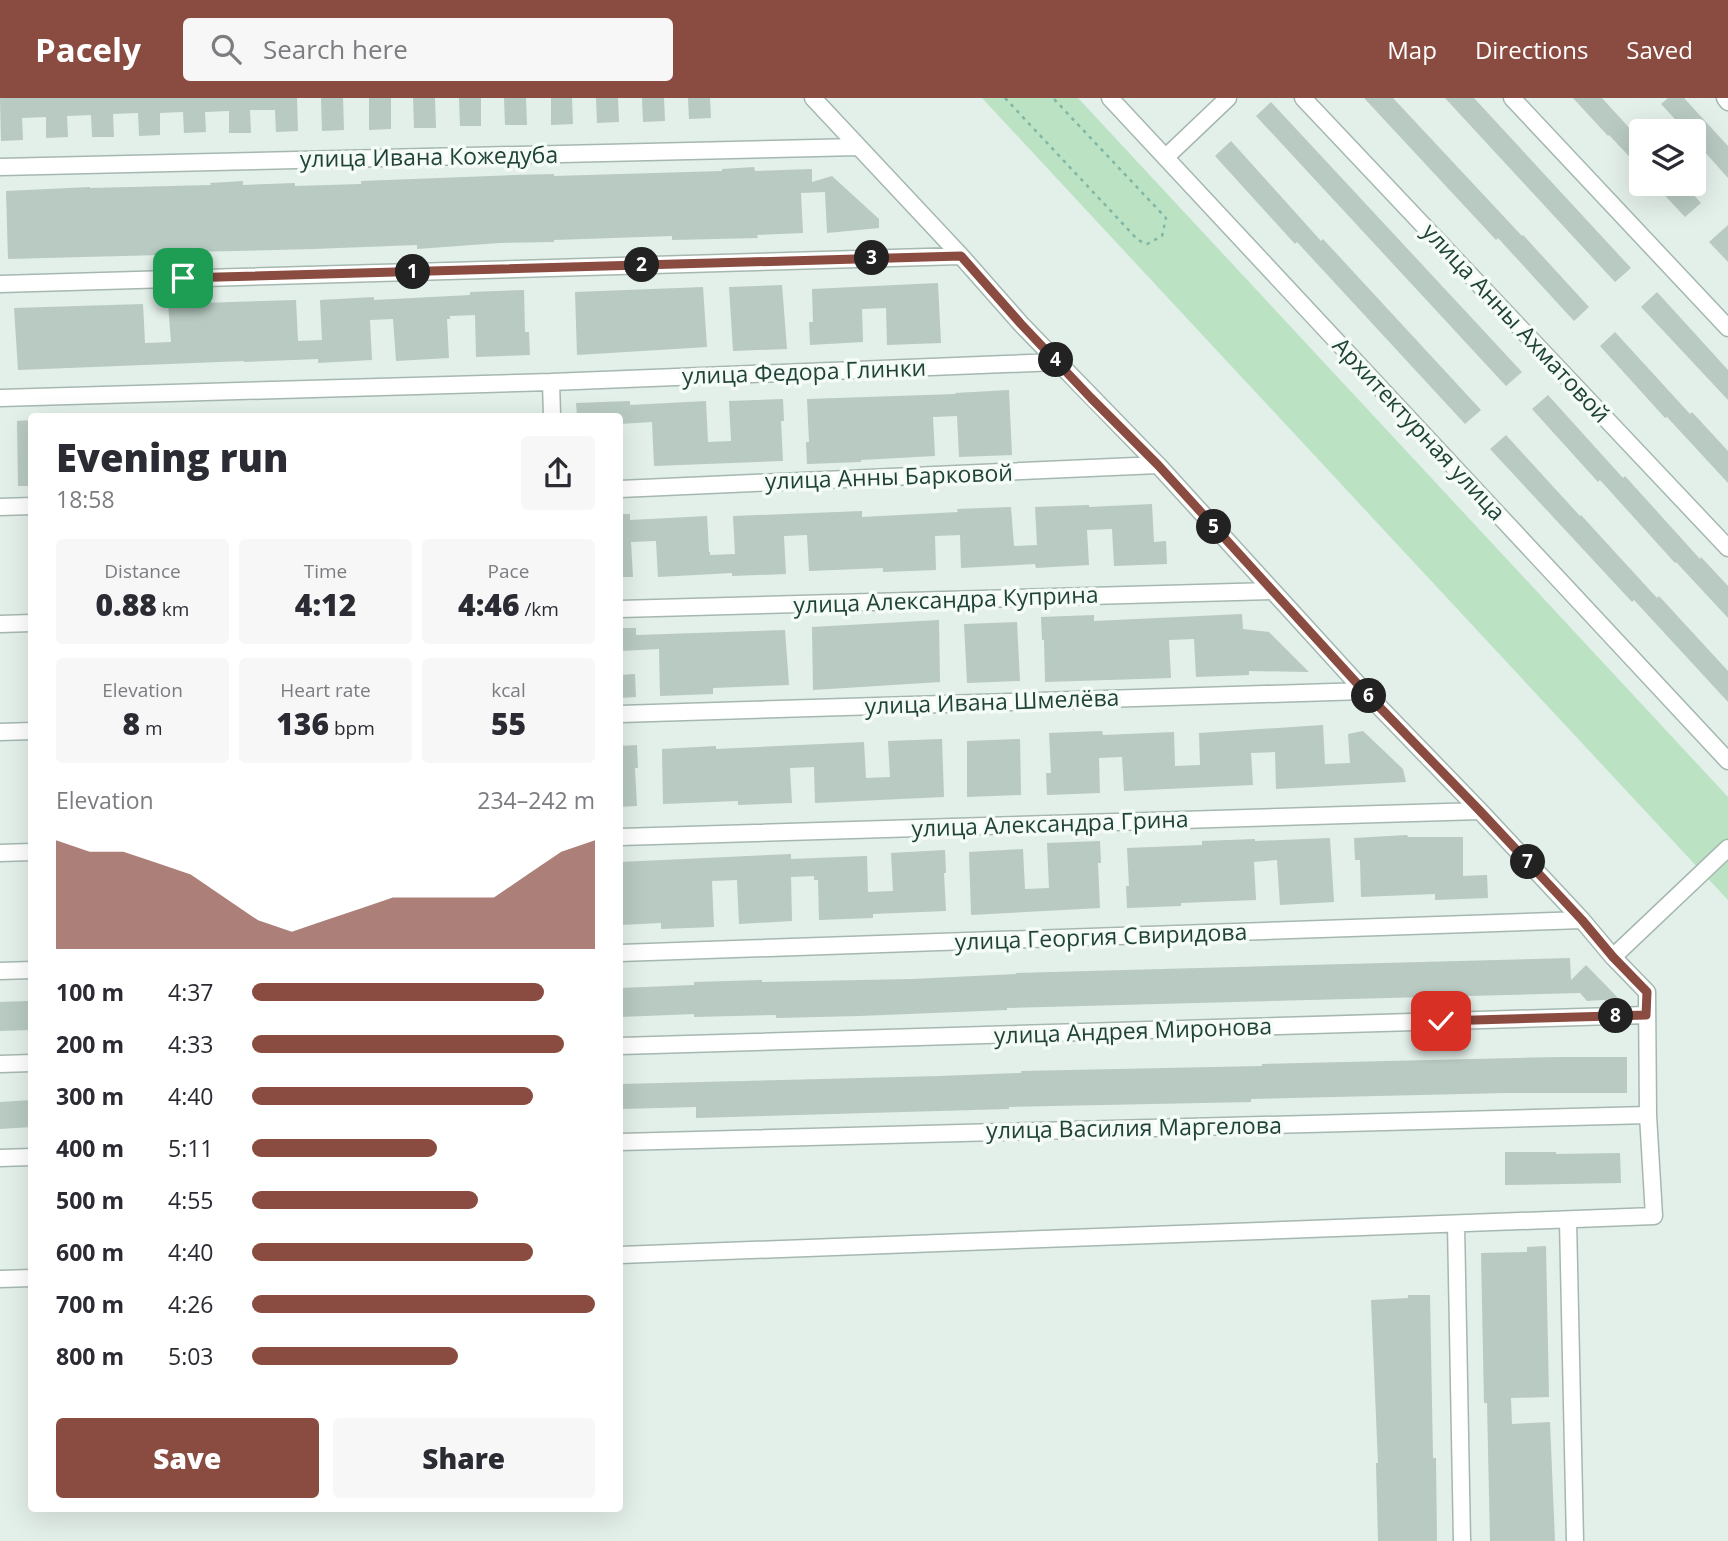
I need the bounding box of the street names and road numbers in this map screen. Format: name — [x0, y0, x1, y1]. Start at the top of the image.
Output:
street label: улица Ивана Кожедуба — [300, 138, 558, 174]
street label: улица Анны Ахматовой — [1416, 215, 1618, 429]
street label: Архитектурная улица — [1326, 330, 1513, 527]
street label: улица Федора Глинки — [681, 351, 927, 391]
street label: улица Анны Барковой — [764, 456, 1013, 496]
street label: улица Александра Куприна — [793, 578, 1099, 620]
street label: улица Ивана Шмелёва — [864, 681, 1120, 721]
street label: улица Александра Грина — [911, 802, 1189, 844]
street label: улица Георгия Свиридова — [954, 915, 1248, 957]
street label: улица Андрея Миронова — [993, 1009, 1272, 1051]
street label: улица Василия Маргелова — [986, 1108, 1282, 1146]

